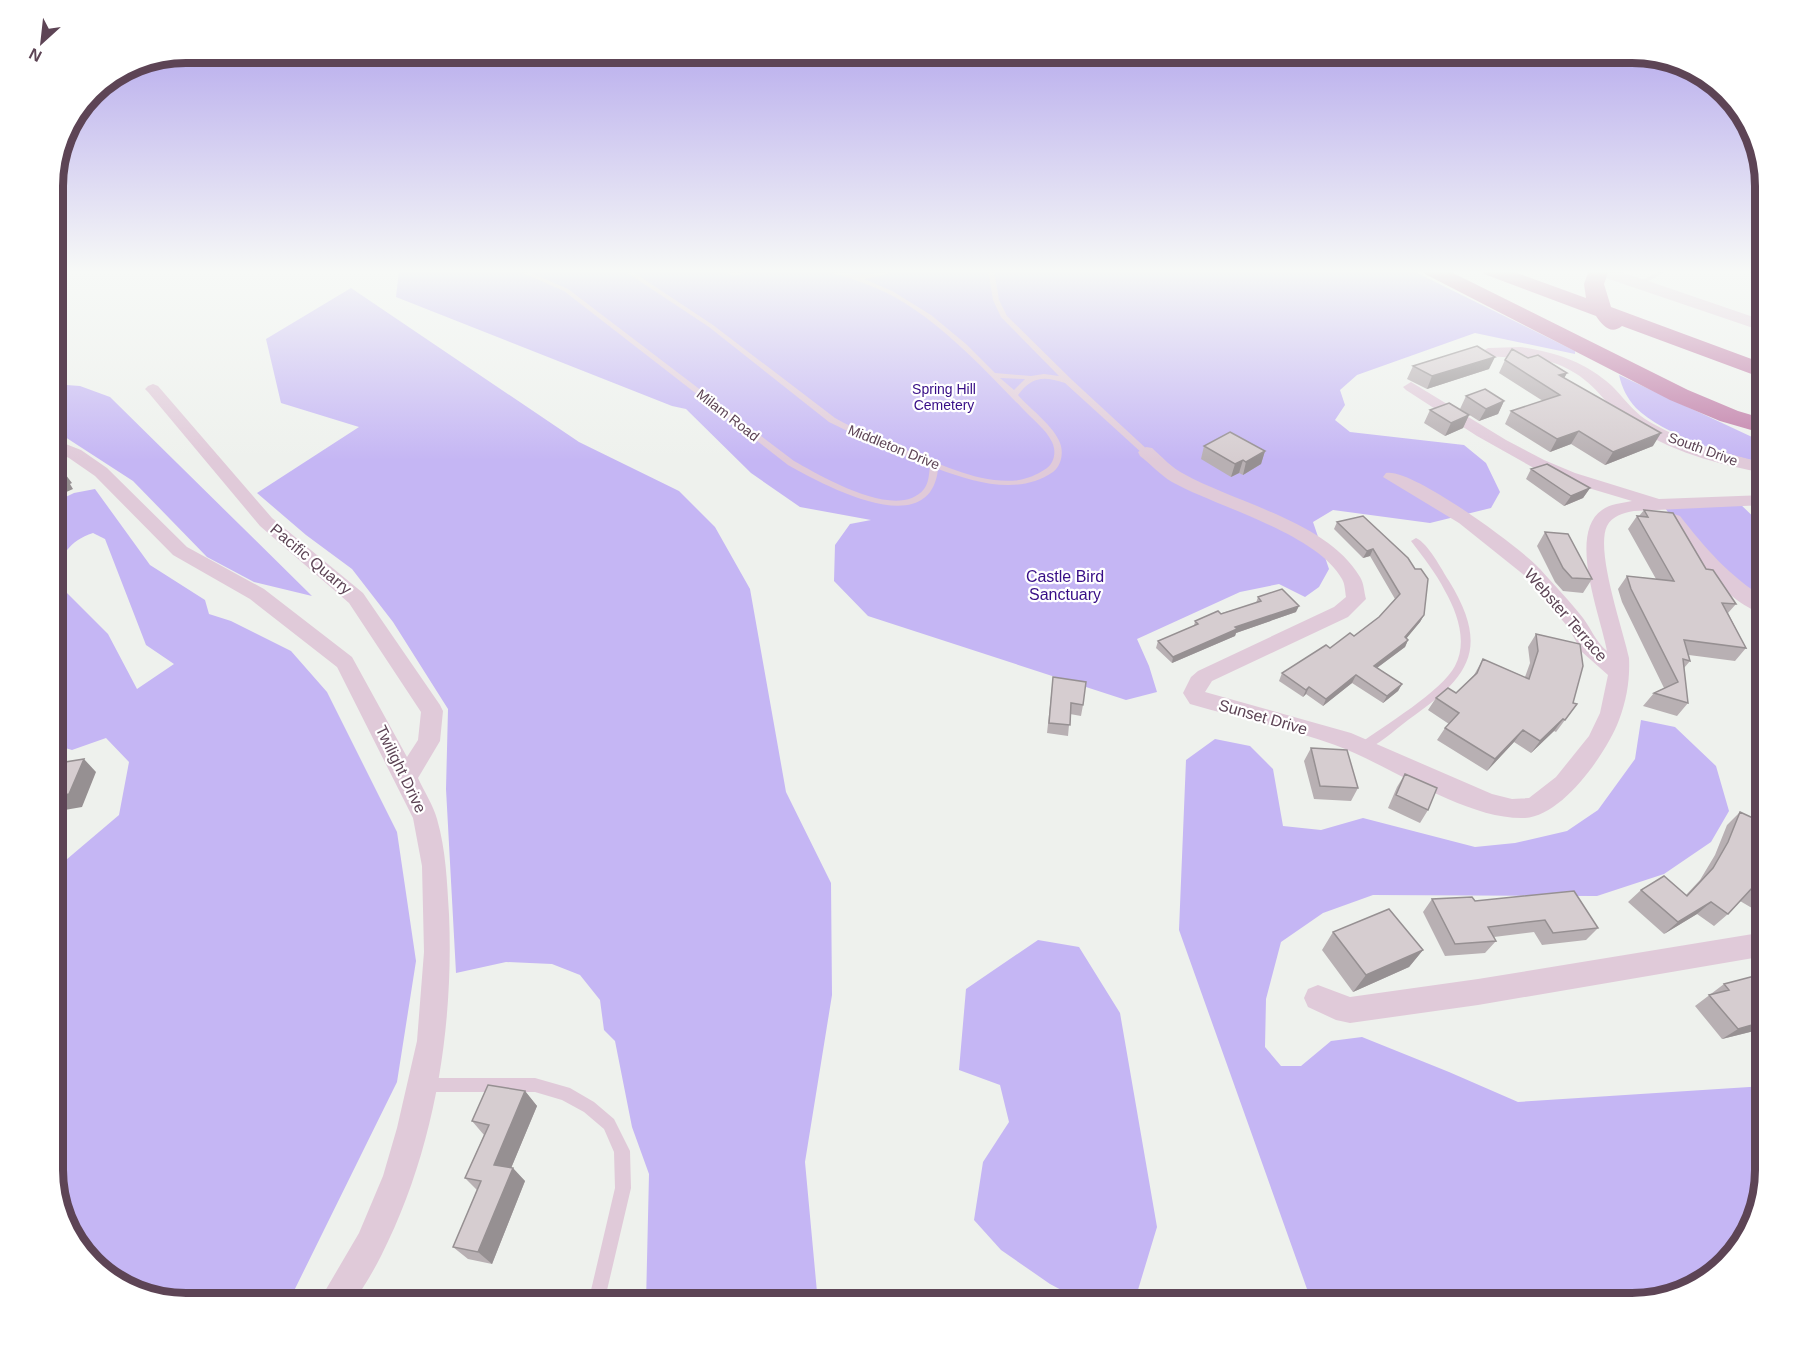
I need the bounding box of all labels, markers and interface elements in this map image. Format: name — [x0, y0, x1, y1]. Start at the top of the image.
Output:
north arrow — [12, 12, 72, 72]
text: N — [26, 45, 44, 65]
park label: Spring Hill Cemetery — [912, 381, 976, 413]
street label: Milam Road — [694, 386, 762, 444]
street label: Middleton Drive — [846, 421, 942, 473]
street label: South Drive — [1666, 429, 1740, 469]
street label: Pacific Quarry — [267, 520, 355, 598]
street label: Webster Terrace — [1521, 565, 1611, 665]
park label: Castle Bird Sanctuary — [1026, 568, 1104, 603]
street label: Sunset Drive — [1217, 696, 1309, 738]
street label: Twilight Drive — [373, 723, 430, 816]

